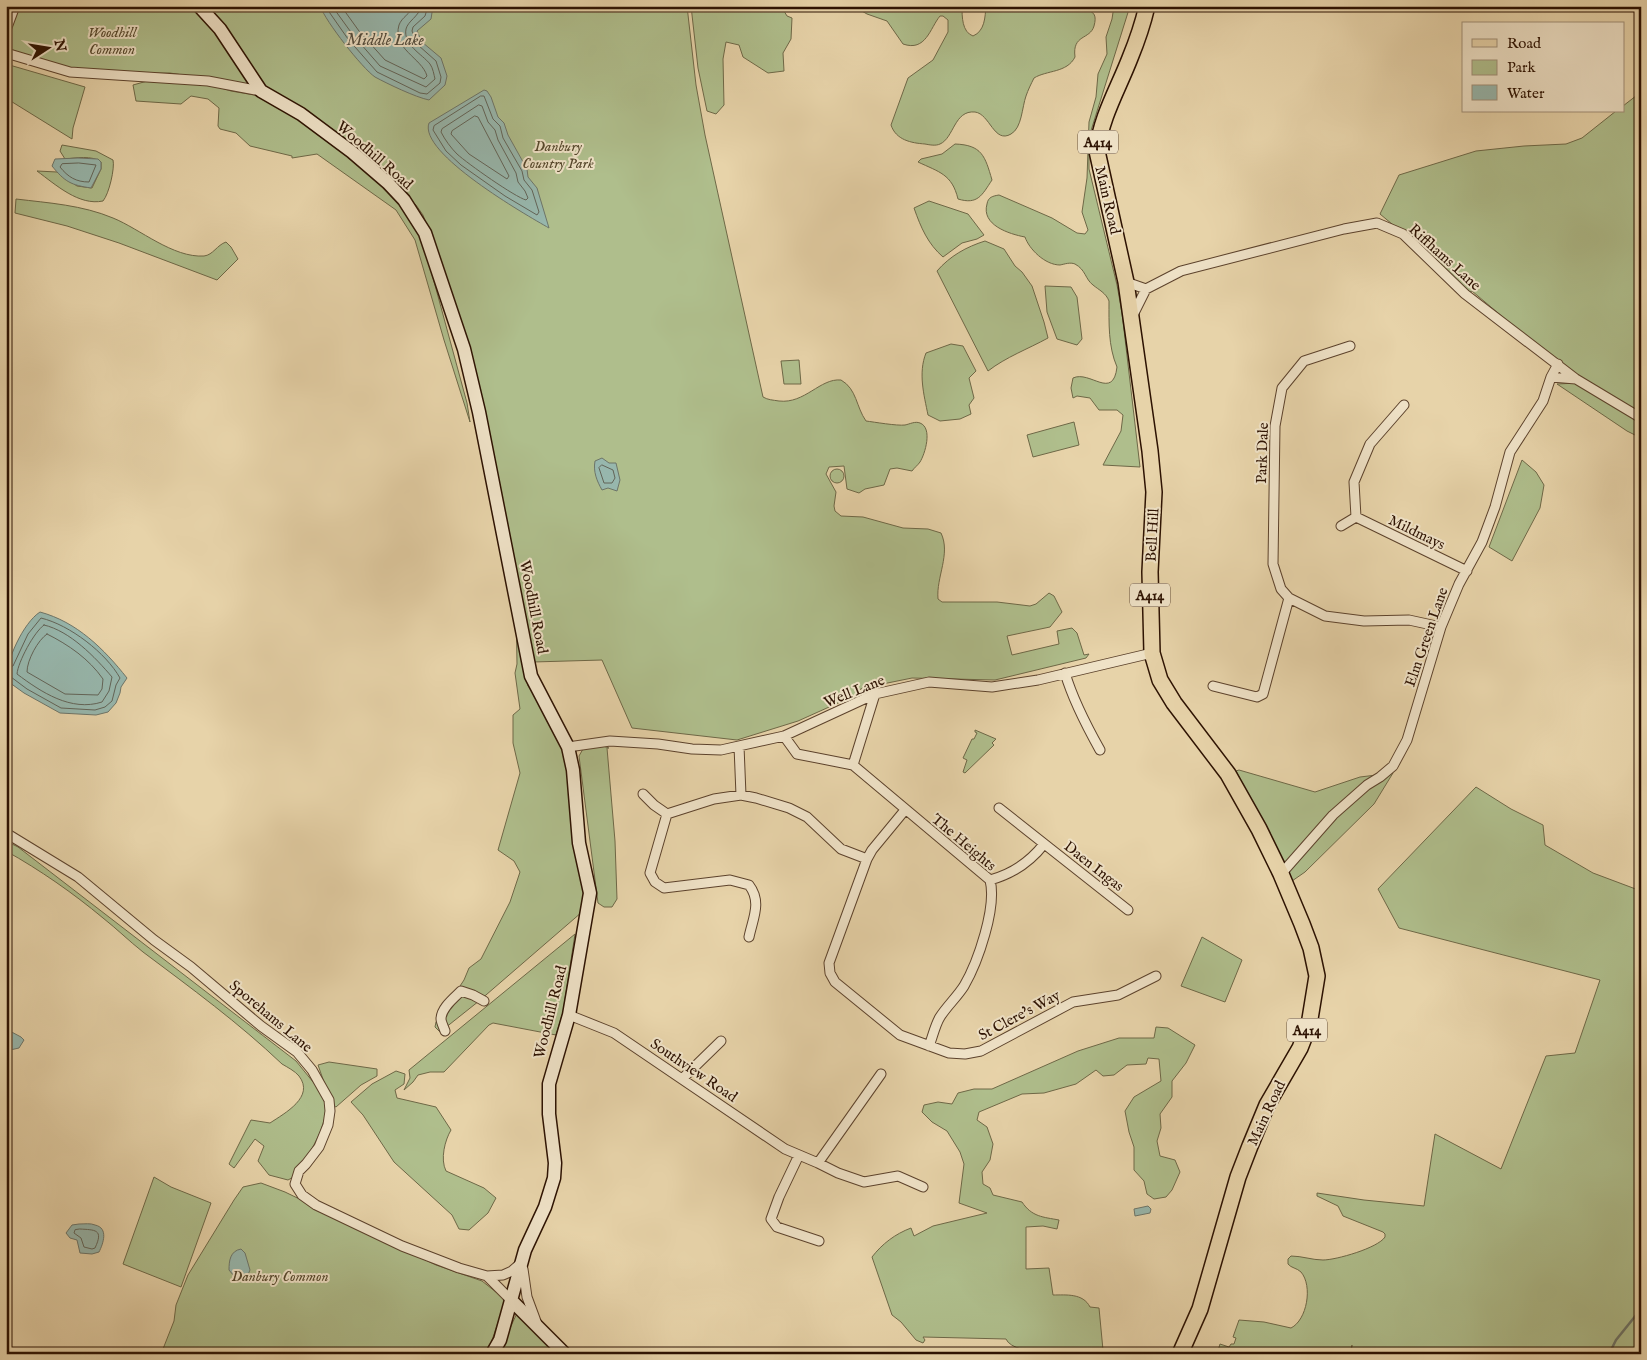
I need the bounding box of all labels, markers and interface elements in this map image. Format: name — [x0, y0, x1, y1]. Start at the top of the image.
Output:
north arrow — [22, 22, 72, 72]
legend — [1462, 22, 1624, 112]
park label: Woodhill Common — [88, 23, 138, 59]
water label: Middle Lake — [346, 31, 424, 51]
text: Road — [1507, 34, 1542, 53]
text: N — [49, 37, 70, 53]
text: Park — [1507, 58, 1537, 77]
text: Water — [1507, 84, 1545, 103]
street label: Woodhill Road — [333, 117, 418, 194]
road number: A414 — [1078, 130, 1118, 154]
park label: Danbury Country Park — [522, 137, 594, 173]
street label: Main Road — [1090, 164, 1125, 237]
street label: Riffhams Lane — [1405, 220, 1485, 295]
street label: Park Dale — [1252, 422, 1273, 484]
street label: Bell Hill — [1142, 507, 1163, 562]
street label: Mildmays — [1385, 511, 1448, 554]
street label: Woodhill Road — [515, 559, 552, 657]
road number: A414 — [1130, 584, 1170, 606]
street label: Elm Green Lane — [1401, 585, 1452, 689]
street label: Well Lane — [821, 671, 887, 712]
street label: The Heights — [927, 810, 1000, 875]
street label: Daen Ingas — [1060, 837, 1128, 896]
street label: Woodhill Road — [530, 963, 571, 1061]
street label: Sporehams Lane — [225, 976, 316, 1057]
street label: St Clere's Way — [975, 986, 1064, 1045]
road number: A414 — [1287, 1018, 1327, 1042]
street label: Southview Road — [647, 1034, 742, 1107]
street label: Main Road — [1243, 1077, 1290, 1149]
park label: Danbury Common — [232, 1267, 328, 1286]

